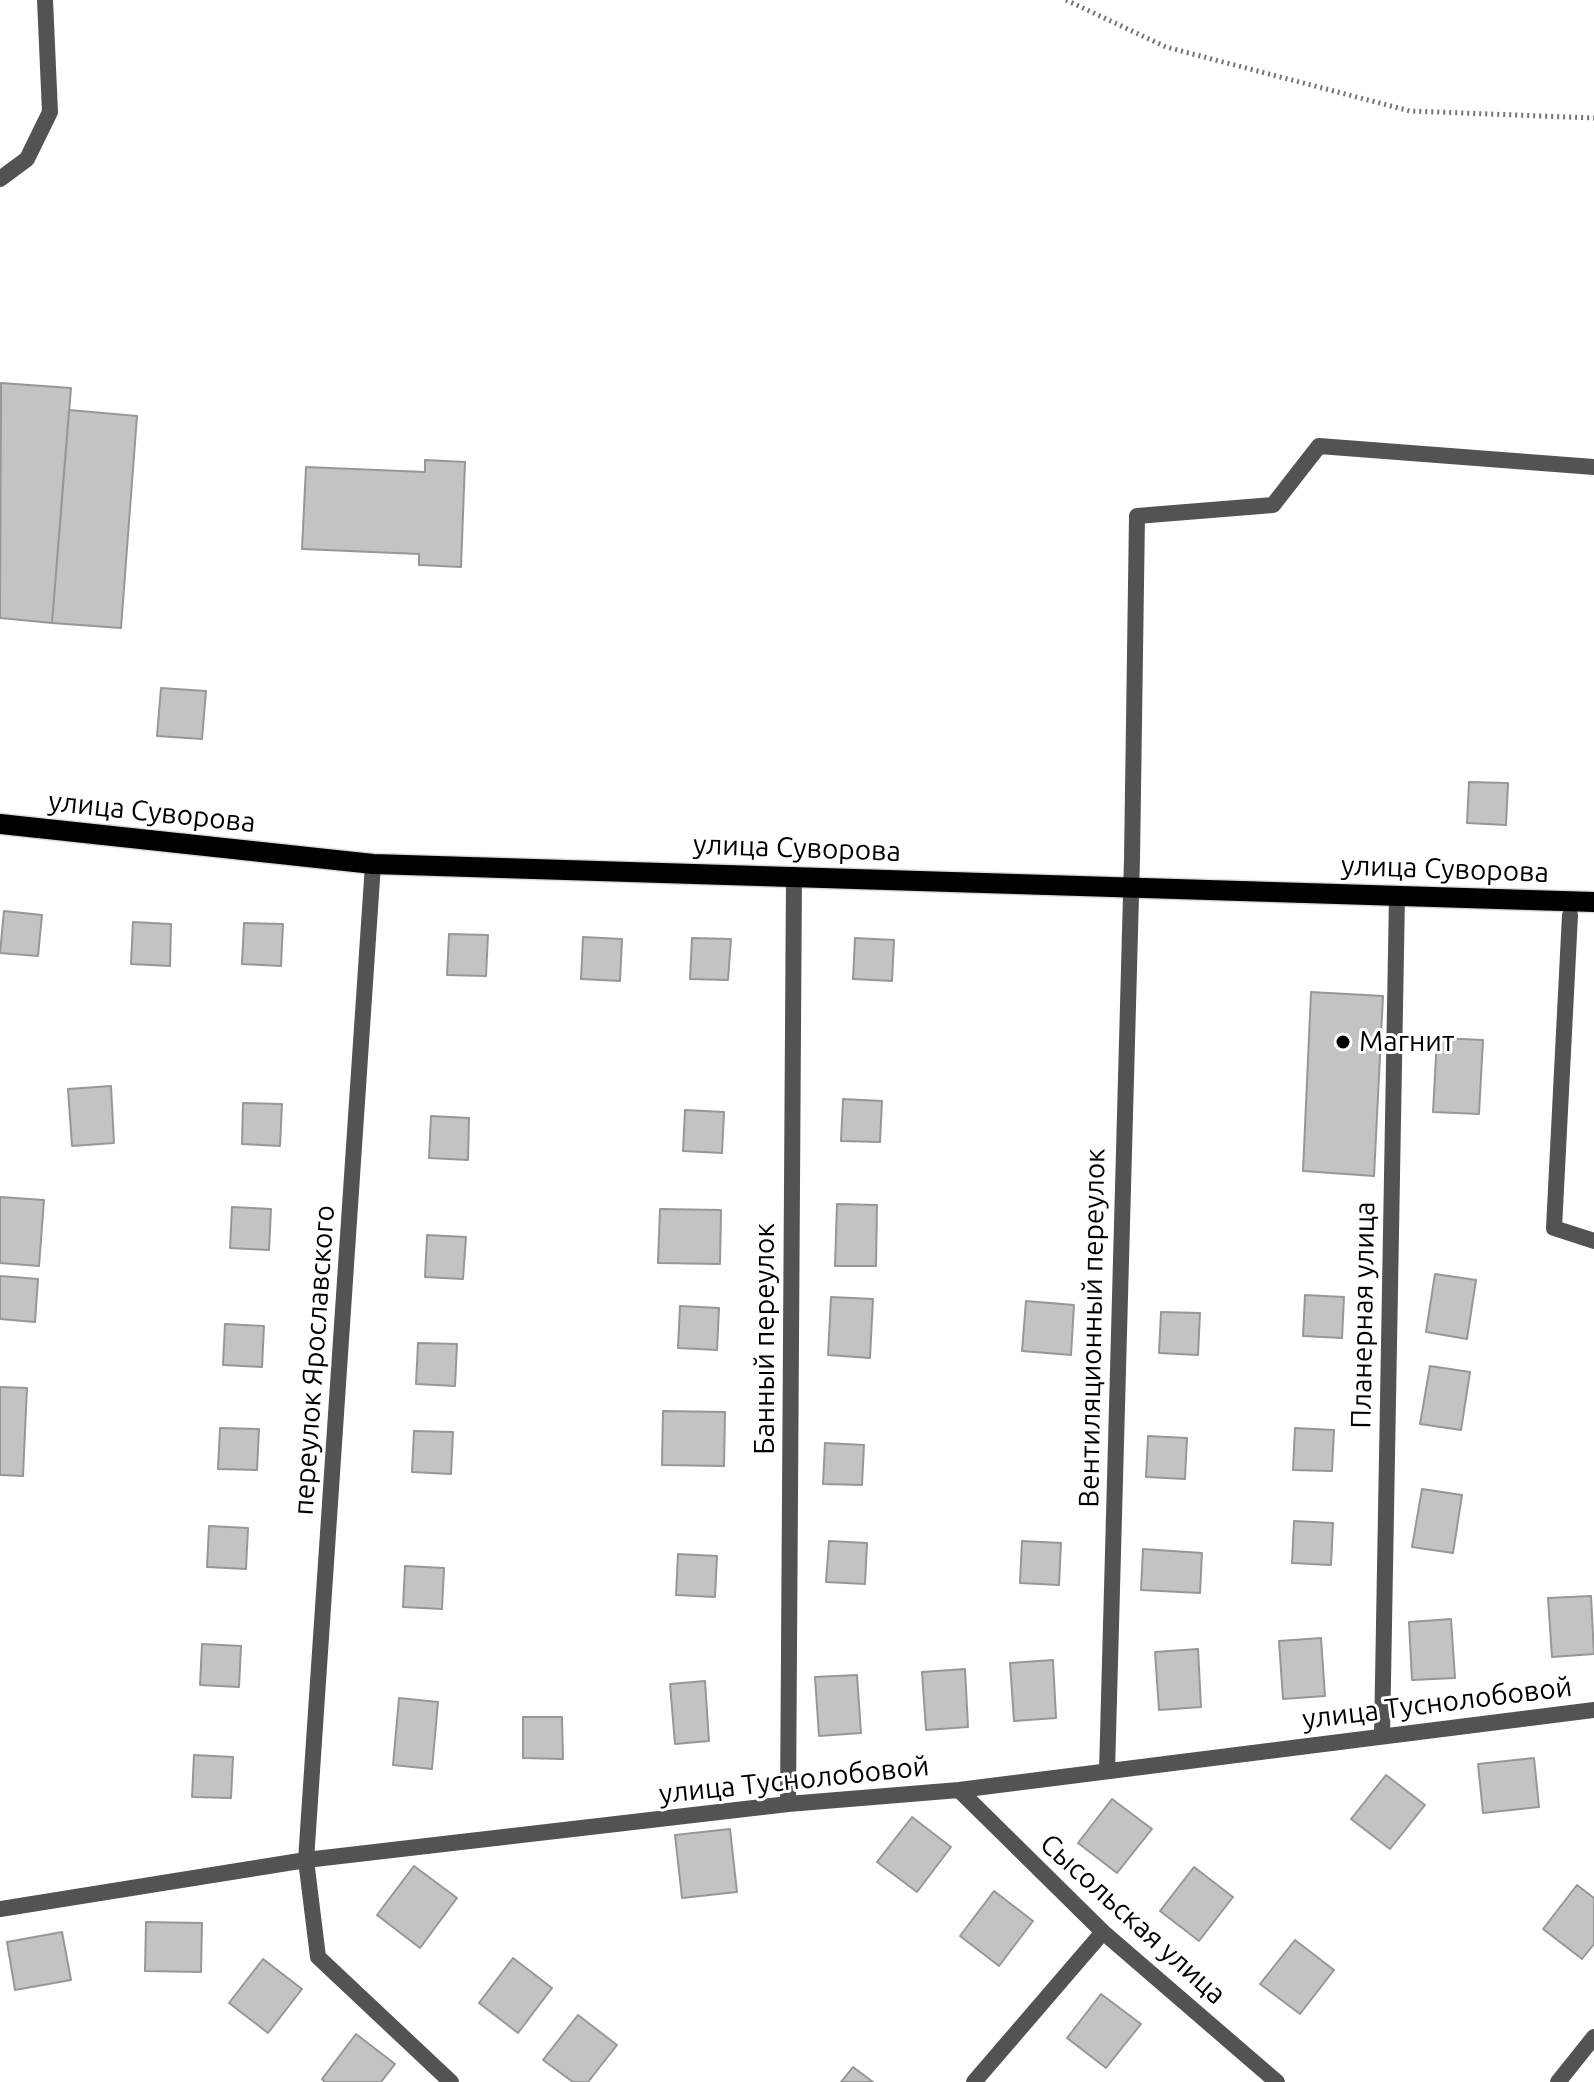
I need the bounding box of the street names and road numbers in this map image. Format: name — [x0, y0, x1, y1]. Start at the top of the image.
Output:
street label: улица Суворова — [47, 784, 257, 840]
street label: улица Суворова — [692, 828, 902, 868]
street label: улица Суворова — [1340, 849, 1550, 889]
street label: Вентиляционный переулок — [1072, 1148, 1112, 1508]
street label: Планерная улица — [1344, 1201, 1382, 1429]
street label: переулок Ярославского — [286, 1204, 342, 1516]
street label: Банный переулок — [748, 1223, 782, 1455]
street label: улица Туснолобовой — [1300, 1670, 1574, 1736]
street label: улица Туснолобовой — [657, 1749, 931, 1811]
street label: Сысольская улица — [1033, 1827, 1233, 2011]

